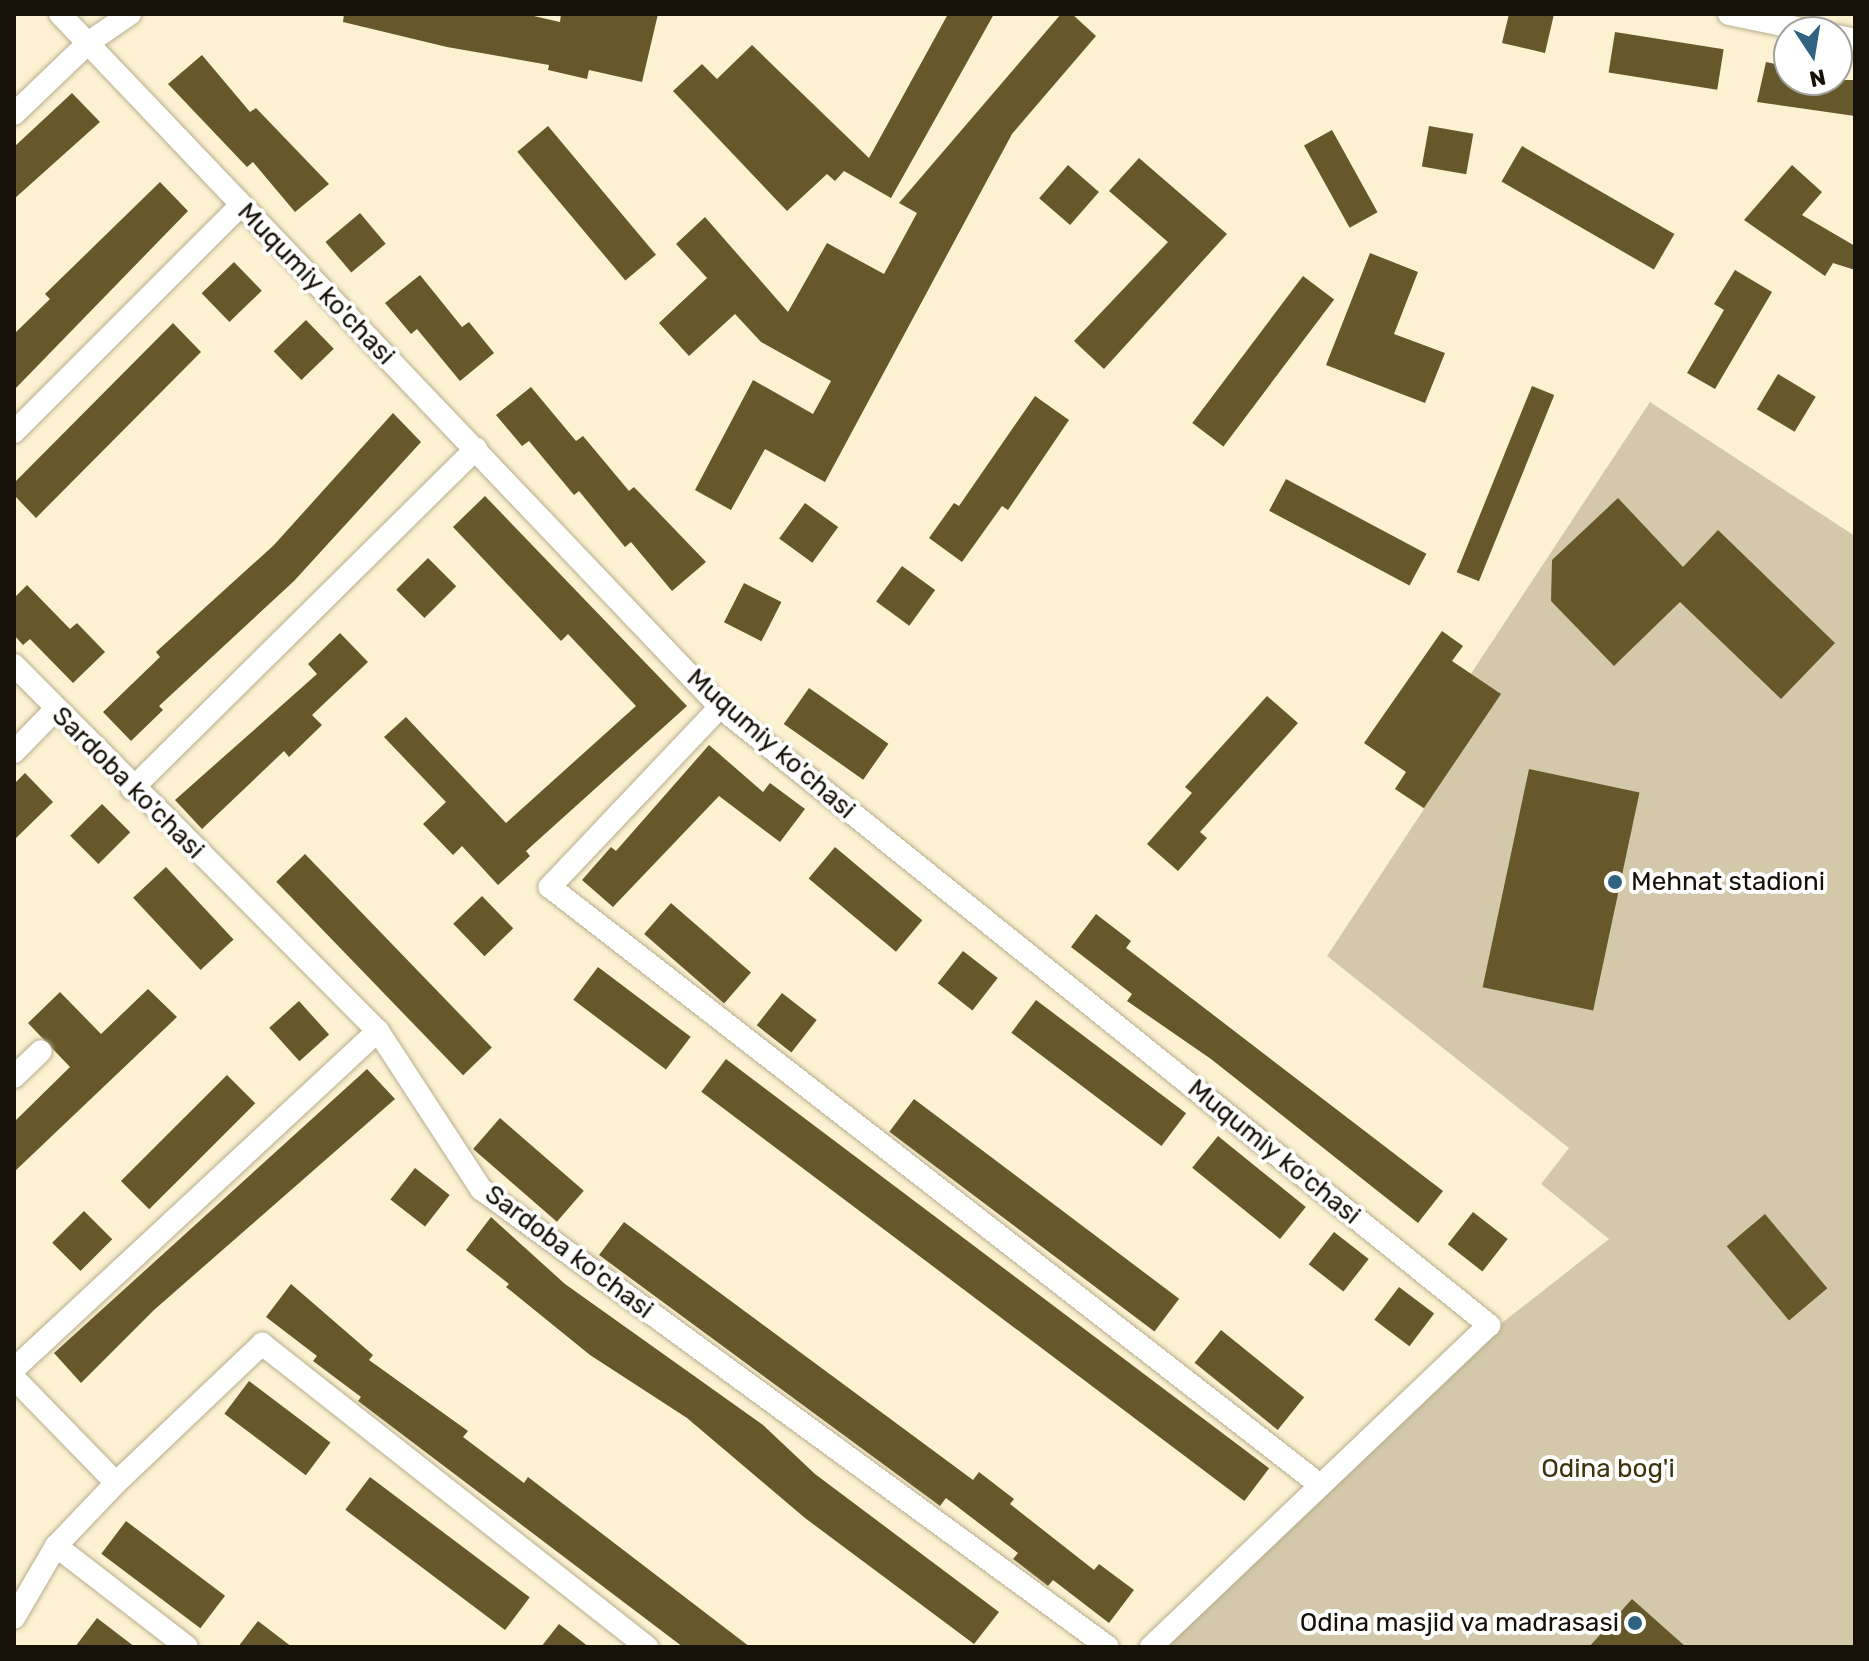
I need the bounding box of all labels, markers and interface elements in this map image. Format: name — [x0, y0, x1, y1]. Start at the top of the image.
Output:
north arrow — [1773, 16, 1853, 96]
text: N — [1807, 63, 1828, 93]
street label: Muqumiy ko'chasi — [231, 196, 401, 372]
street label: Muqumiy ko'chasi — [680, 662, 862, 826]
street label: Sardoba ko'chasi — [45, 700, 211, 866]
place label: Mehnat stadioni — [1631, 866, 1825, 898]
marker: Mehnat stadioni — [1606, 873, 1624, 891]
street label: Muqumiy ko'chasi — [1181, 1073, 1367, 1231]
street label: Sardoba ko'chasi — [479, 1179, 659, 1325]
park label: Odina bog'i — [1541, 1453, 1675, 1485]
place label: Odina masjid va madrasasi — [1299, 1607, 1619, 1639]
marker: Odina masjid va madrasasi — [1626, 1614, 1644, 1632]

